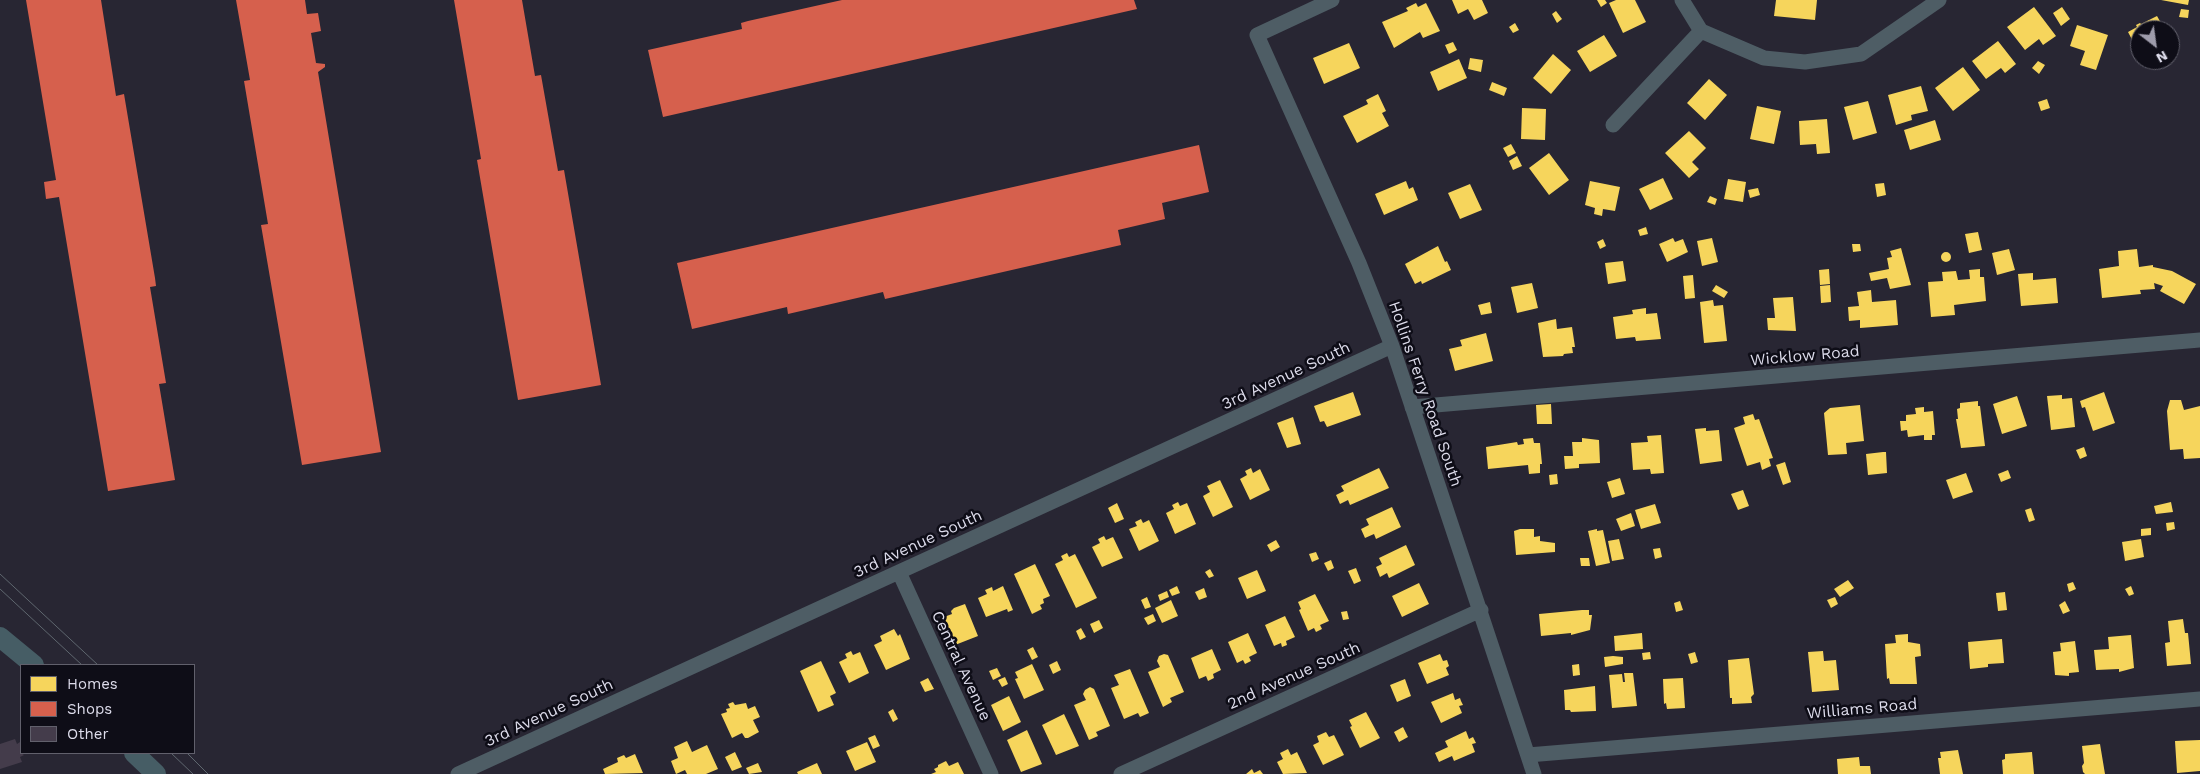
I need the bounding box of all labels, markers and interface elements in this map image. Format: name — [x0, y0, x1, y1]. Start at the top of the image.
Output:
north arrow — [2130, 20, 2180, 70]
text: N — [2154, 48, 2170, 67]
street label: Hollins Ferry Road South — [1384, 299, 1466, 489]
street label: 3rd Avenue South — [1219, 338, 1353, 414]
street label: Wicklow Road — [1749, 342, 1861, 370]
street label: 3rd Avenue South — [851, 506, 985, 582]
street label: Central Avenue — [927, 608, 995, 724]
street label: 2nd Avenue South — [1225, 638, 1363, 714]
legend — [20, 664, 195, 754]
text: Homes — [67, 675, 118, 693]
street label: 3rd Avenue South — [482, 675, 616, 751]
street label: Williams Road — [1806, 695, 1918, 723]
text: Shops — [67, 700, 112, 718]
text: Other — [67, 725, 109, 743]

